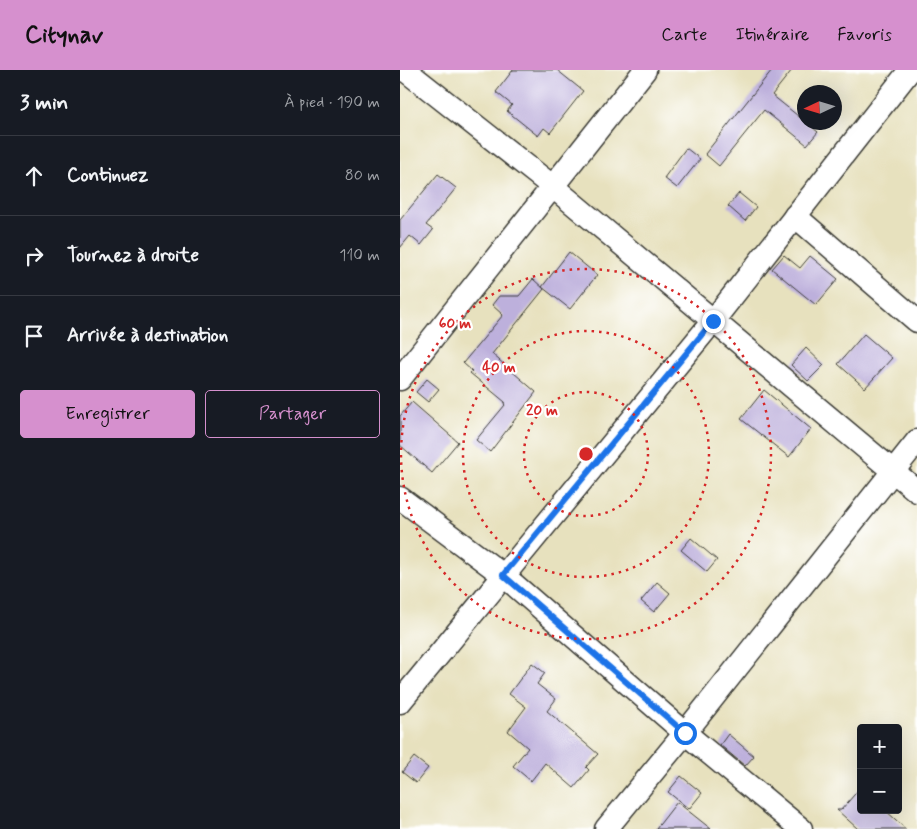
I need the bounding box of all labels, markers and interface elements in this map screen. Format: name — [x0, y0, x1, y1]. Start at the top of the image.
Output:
text: Citynav — [25, 20, 103, 51]
text: Carte — [661, 23, 707, 47]
text: Itinéraire — [735, 23, 809, 47]
text: Favoris — [837, 23, 892, 47]
north arrow — [797, 85, 842, 130]
text: 3 min — [20, 89, 68, 117]
text: À pied · 190 m — [284, 92, 380, 113]
icon: ahead — [20, 162, 48, 190]
text: Continuez — [67, 163, 148, 188]
text: 80 m — [345, 165, 380, 186]
icon: right — [20, 242, 48, 270]
text: Tournez à droite — [67, 243, 199, 268]
text: 110 m — [339, 245, 380, 266]
route end — [702, 310, 725, 333]
text: 60 m — [439, 314, 471, 334]
icon: arrive — [20, 322, 48, 350]
text: Arrivée à destination — [67, 323, 228, 348]
text: 40 m — [482, 358, 516, 378]
button: Enregistrer — [20, 390, 195, 438]
button: Partager — [205, 390, 380, 438]
text: 20 m — [526, 401, 558, 421]
centre of rings — [577, 445, 595, 463]
route start — [674, 722, 697, 745]
map controls — [857, 724, 902, 814]
button: + — [857, 724, 902, 769]
button: − — [857, 769, 902, 814]

